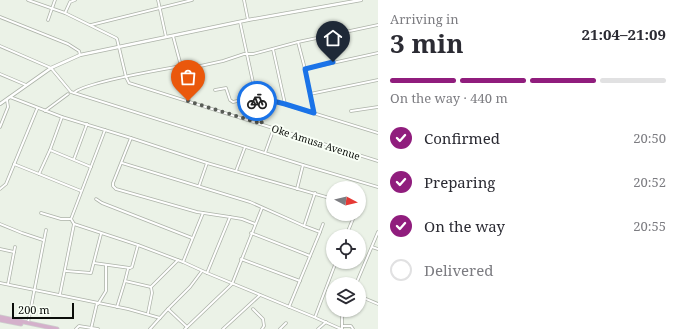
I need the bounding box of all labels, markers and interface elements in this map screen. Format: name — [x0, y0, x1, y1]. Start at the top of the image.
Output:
text: Arriving in — [390, 10, 459, 28]
pin — [316, 21, 350, 62]
text: 21:04–21:09 — [582, 24, 666, 44]
text: 3 min — [390, 25, 464, 61]
icon: home — [322, 27, 344, 49]
pin — [171, 60, 205, 101]
icon: bag — [177, 66, 199, 88]
courier — [237, 81, 277, 121]
text: On the way · 440 m — [390, 89, 508, 107]
icon: bike — [246, 90, 268, 112]
street label: Oke Amusa Avenue — [270, 121, 362, 163]
icon: check — [390, 127, 412, 149]
text: Confirmed — [424, 128, 500, 148]
text: 20:50 — [633, 129, 666, 147]
icon: check — [390, 171, 412, 193]
text: Preparing — [424, 172, 495, 192]
text: 20:52 — [633, 173, 666, 191]
north arrow — [326, 181, 366, 221]
map controls — [326, 181, 366, 317]
icon: check — [390, 215, 412, 237]
text: On the way — [424, 216, 505, 236]
text: 20:55 — [633, 217, 666, 235]
button: locate — [326, 229, 366, 269]
text: Delivered — [424, 260, 493, 280]
button: layers — [326, 277, 366, 317]
scale bar — [12, 301, 74, 320]
text: 200 m — [18, 302, 50, 317]

